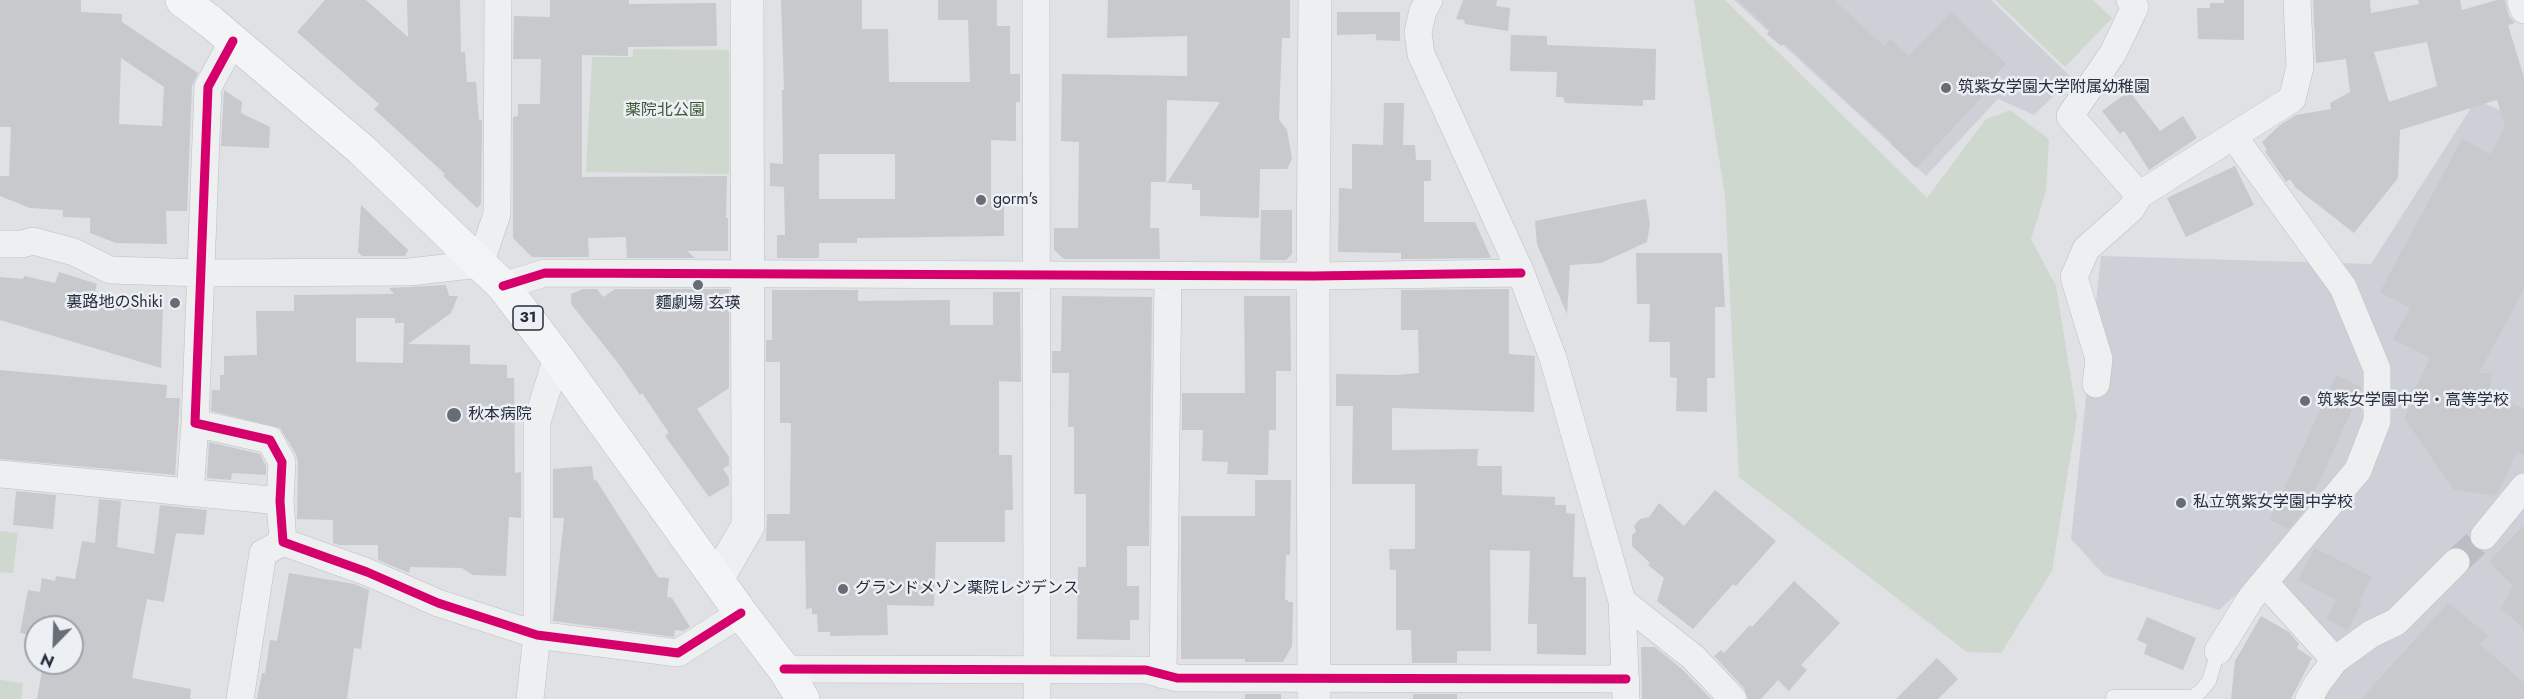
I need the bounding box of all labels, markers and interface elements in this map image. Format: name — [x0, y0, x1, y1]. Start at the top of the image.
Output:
place label: 筑紫女学園大学附属幼稚園 — [1958, 78, 2150, 98]
marker: 筑紫女学園大学附属幼稚園 — [1939, 81, 1953, 95]
park label: 薬院北公園 — [625, 101, 705, 121]
place label: gorm's — [993, 190, 1038, 210]
marker: gorm's — [974, 193, 988, 207]
marker: 麵劇場 玄瑛 — [691, 278, 705, 292]
place label: 裏路地のShiki — [66, 293, 163, 313]
place label: 麵劇場 玄瑛 — [656, 294, 740, 314]
marker: 裏路地のShiki — [168, 296, 182, 310]
road number: 31 — [513, 306, 543, 330]
place label: 筑紫女学園中学・高等学校 — [2317, 391, 2509, 411]
marker: 筑紫女学園中学・高等学校 — [2298, 394, 2312, 408]
place label: 秋本病院 — [468, 405, 532, 425]
marker: 秋本病院 — [445, 406, 463, 424]
place label: 私立筑紫女学園中学校 — [2193, 493, 2353, 513]
marker: 私立筑紫女学園中学校 — [2174, 496, 2188, 510]
place label: グランドメゾン薬院レジデンス — [855, 579, 1079, 599]
marker: グランドメゾン薬院レジデンス — [836, 582, 850, 596]
north arrow — [24, 615, 84, 675]
text: N — [37, 647, 58, 673]

